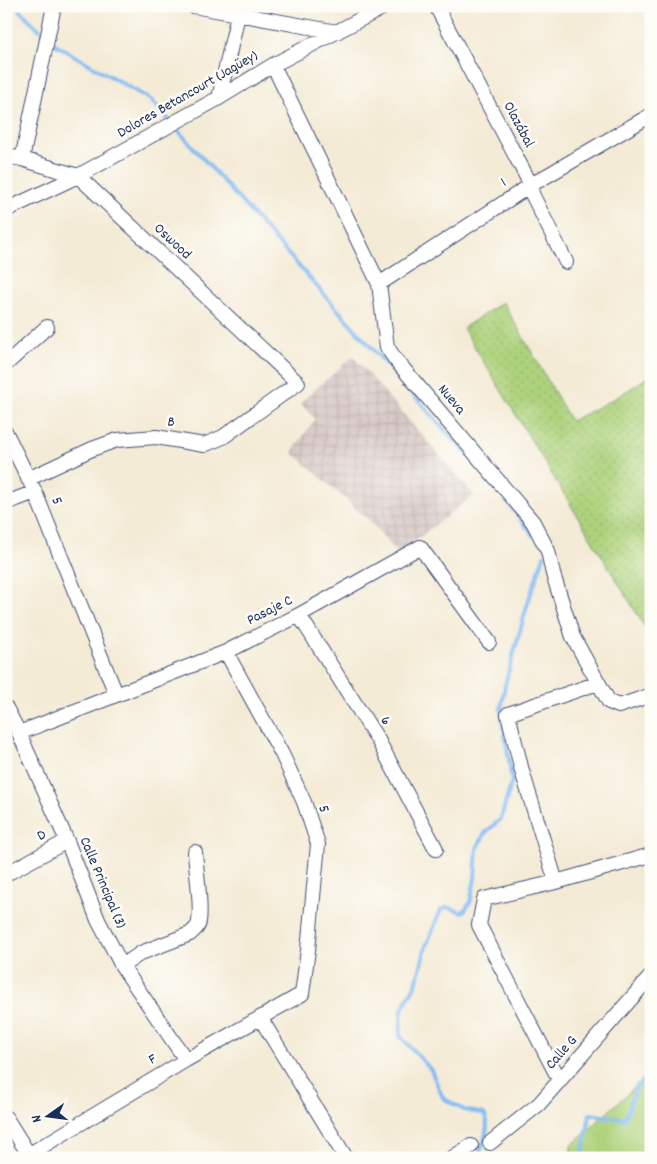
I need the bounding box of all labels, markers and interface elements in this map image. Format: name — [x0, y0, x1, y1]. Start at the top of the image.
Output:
street label: Dolores Betancourt (Jagüey) — [114, 46, 263, 144]
street label: Olazábal — [497, 98, 540, 152]
street label: 1 — [497, 173, 511, 193]
street label: Oswood — [148, 219, 196, 265]
street label: Nueva — [432, 380, 471, 421]
street label: B — [166, 412, 176, 434]
street label: 5 — [44, 494, 68, 508]
street label: Pasaje C — [243, 590, 297, 632]
street label: 6 — [374, 712, 396, 730]
street label: 5 — [311, 802, 335, 816]
street label: D — [33, 824, 51, 847]
street label: Calle Principal (3) — [73, 834, 131, 932]
street label: Calle G — [541, 1031, 583, 1075]
street label: F — [144, 1049, 162, 1071]
north arrow — [22, 1092, 72, 1142]
text: N — [27, 1113, 48, 1124]

